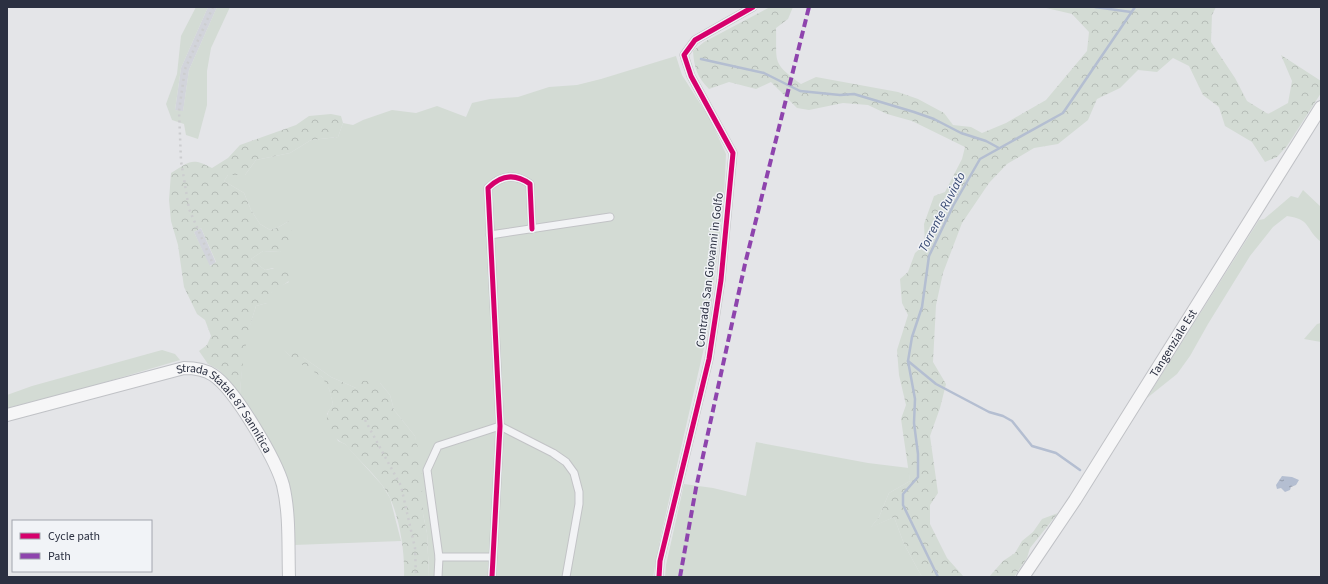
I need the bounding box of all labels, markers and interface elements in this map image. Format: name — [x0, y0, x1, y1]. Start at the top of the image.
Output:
water label: Torrente Ruviato — [914, 169, 970, 255]
street label: Contrada San Giovanni in Golfo — [692, 192, 728, 348]
street label: Tangenziale Est — [1145, 306, 1201, 380]
street label: Strada Statale 87 Sannitica — [174, 359, 276, 456]
legend — [12, 520, 152, 572]
text: Cycle path — [48, 528, 100, 545]
text: Path — [48, 548, 71, 565]

